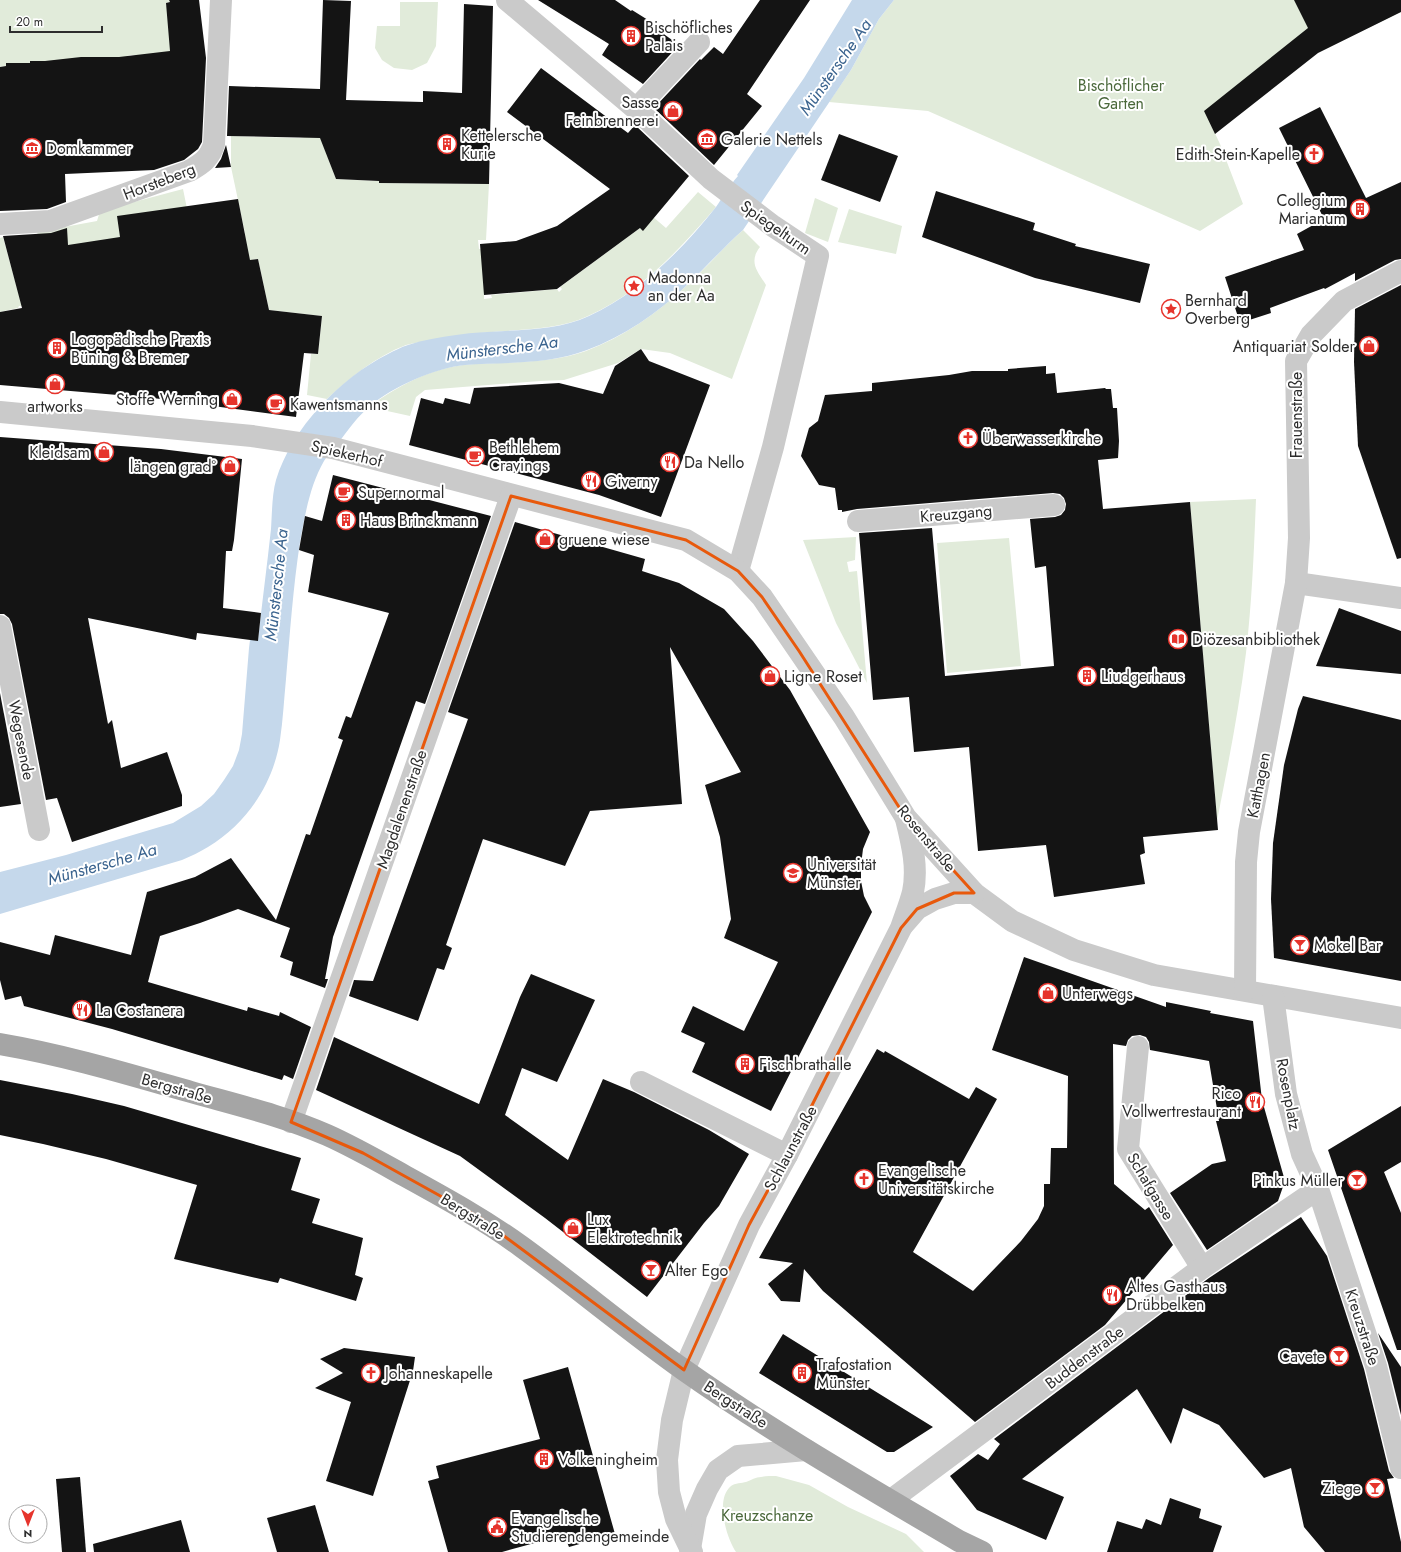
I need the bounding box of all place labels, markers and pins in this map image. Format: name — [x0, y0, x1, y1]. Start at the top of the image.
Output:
place label: Bischöfliches Palais — [645, 16, 732, 57]
building icon: Bischöfliches Palais — [620, 25, 642, 47]
place label: Sasse Feinbrennerei — [565, 91, 659, 132]
shop icon: Sasse Feinbrennerei — [662, 100, 684, 122]
place label: Kettelersche Kurie — [461, 124, 542, 165]
museum icon: Galerie Nettels — [696, 128, 718, 150]
place label: Galerie Nettels — [721, 128, 822, 151]
building icon: Kettelersche Kurie — [436, 133, 458, 155]
museum icon: Domkammer — [21, 137, 43, 159]
place label: Domkammer — [46, 137, 132, 160]
place label: Edith-Stein-Kapelle — [1176, 143, 1300, 166]
church icon: Edith-Stein-Kapelle — [1303, 143, 1325, 165]
place label: Collegium Marianum — [1277, 189, 1346, 230]
building icon: Collegium Marianum — [1349, 198, 1371, 220]
place label: Madonna an der Aa — [648, 266, 715, 307]
place icon: Madonna an der Aa — [623, 275, 645, 297]
place label: Bernhard Overberg — [1185, 289, 1250, 330]
place icon: Bernhard Overberg — [1160, 298, 1182, 320]
place label: Logopädische Praxis Büning & Bremer — [71, 328, 209, 369]
place label: Antiquariat Solder — [1233, 335, 1356, 358]
shop icon: Antiquariat Solder — [1358, 335, 1380, 357]
building icon: Logopädische Praxis Büning & Bremer — [46, 337, 68, 359]
shop icon: artworks — [44, 373, 66, 395]
place label: Stoffe Werning — [116, 388, 218, 411]
shop icon: Stoffe Werning — [221, 388, 243, 410]
cafe icon: Kawentsmanns — [265, 393, 287, 415]
place label: Kawentsmanns — [290, 393, 388, 416]
place label: artworks — [27, 395, 83, 418]
church icon: Überwasserkirche — [957, 427, 979, 449]
place label: Überwasserkirche — [982, 427, 1101, 450]
place label: Bethlehem Cravings — [489, 436, 559, 477]
place label: Kleidsam — [29, 441, 90, 464]
shop icon: Kleidsam — [93, 441, 115, 463]
cafe icon: Bethlehem Cravings — [464, 445, 486, 467]
restaurant icon: Da Nello — [659, 451, 681, 473]
place label: Da Nello — [684, 451, 744, 474]
place label: längen grad° — [130, 455, 217, 478]
shop icon: längen grad° — [219, 455, 241, 477]
restaurant icon: Giverny — [580, 470, 602, 492]
place label: Giverny — [605, 470, 658, 493]
cafe icon: Supernormal — [333, 481, 355, 503]
place label: Supernormal — [358, 481, 445, 504]
building icon: Haus Brinckmann — [335, 509, 357, 531]
place label: Haus Brinckmann — [360, 509, 477, 532]
shop icon: gruene wiese — [534, 528, 556, 550]
place label: gruene wiese — [559, 528, 650, 551]
library icon: Diözesanbibliothek — [1167, 628, 1189, 650]
place label: Diözesanbibliothek — [1192, 628, 1321, 651]
shop icon: Ligne Roset — [759, 665, 781, 687]
place label: Ligne Roset — [784, 665, 862, 688]
building icon: Liudgerhaus — [1076, 665, 1098, 687]
place label: Liudgerhaus — [1101, 665, 1184, 688]
place label: Universität Münster — [807, 853, 876, 894]
school or university icon: Universität Münster — [782, 862, 804, 884]
bar icon: Mokel Bar — [1289, 934, 1311, 956]
place label: Mokel Bar — [1314, 934, 1382, 957]
shop icon: Unterwegs — [1037, 982, 1059, 1004]
place label: Unterwegs — [1062, 982, 1133, 1005]
restaurant icon: La Costanera — [71, 999, 93, 1021]
place label: La Costanera — [96, 999, 183, 1022]
building icon: Fischbrathalle — [734, 1053, 756, 1075]
place label: Fischbrathalle — [759, 1053, 852, 1076]
place label: Rico Vollwertrestaurant — [1122, 1082, 1241, 1123]
restaurant icon: Rico Vollwertrestaurant — [1244, 1091, 1266, 1113]
place label: Evangelische Universitätskirche — [878, 1159, 994, 1200]
church icon: Evangelische Universitätskirche — [853, 1168, 875, 1190]
place label: Pinkus Müller — [1253, 1169, 1344, 1192]
bar icon: Pinkus Müller — [1346, 1169, 1368, 1191]
place label: Lux Elektrotechnik — [587, 1208, 681, 1249]
shop icon: Lux Elektrotechnik — [562, 1217, 584, 1239]
bar icon: Alter Ego — [640, 1259, 662, 1281]
place label: Alter Ego — [665, 1259, 729, 1282]
place label: Altes Gasthaus Drübbelken — [1126, 1275, 1225, 1316]
restaurant icon: Altes Gasthaus Drübbelken — [1101, 1284, 1123, 1306]
place label: Cavete — [1279, 1345, 1325, 1368]
bar icon: Cavete — [1328, 1345, 1350, 1367]
place label: Trafostation Münster — [816, 1353, 892, 1394]
church icon: Johanneskapelle — [360, 1362, 382, 1384]
place label: Johanneskapelle — [383, 1362, 493, 1385]
building icon: Trafostation Münster — [791, 1362, 813, 1384]
building icon: Volkeningheim — [533, 1448, 555, 1470]
place label: Volkeningheim — [558, 1448, 658, 1471]
place label: Ziege — [1323, 1477, 1361, 1500]
bar icon: Ziege — [1364, 1477, 1386, 1499]
place label: Evangelische Studierendengemeinde — [511, 1507, 669, 1548]
public building icon: Evangelische Studierendengemeinde — [486, 1516, 508, 1538]

